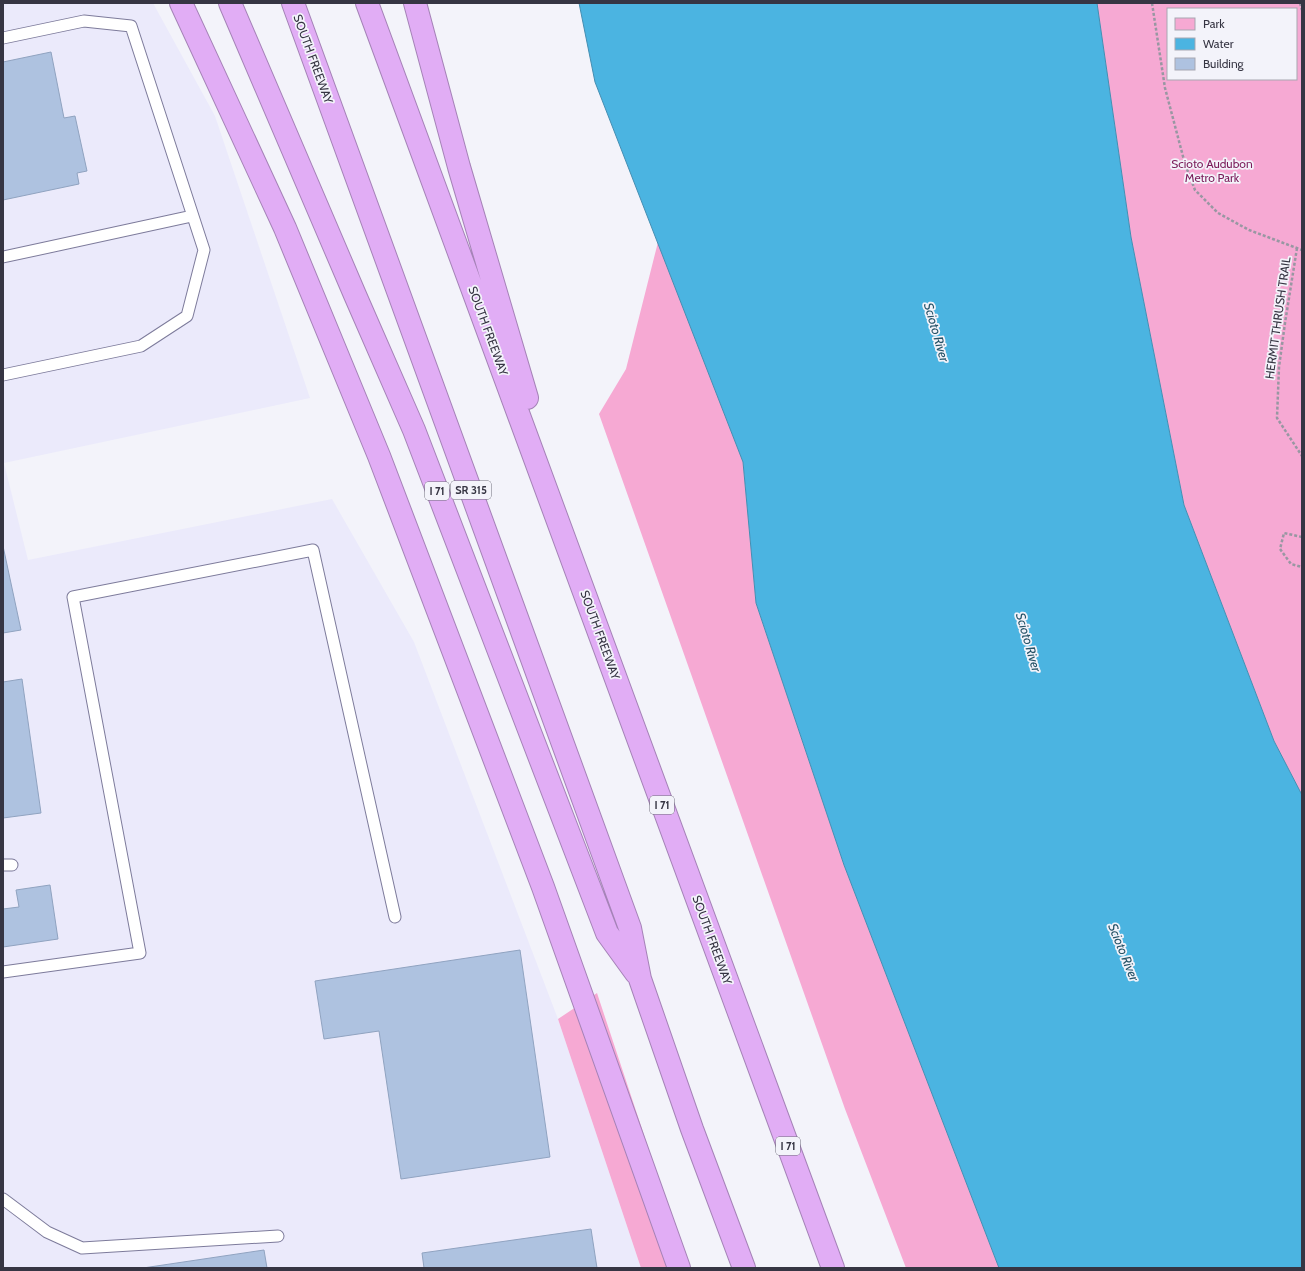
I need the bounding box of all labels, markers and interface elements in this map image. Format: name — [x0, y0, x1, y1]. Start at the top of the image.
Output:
legend — [1167, 8, 1297, 80]
street label: SOUTH FREEWAY — [290, 12, 337, 106]
text: Park — [1203, 16, 1225, 31]
text: Water — [1203, 36, 1234, 51]
text: Building — [1203, 56, 1245, 71]
park label: Scioto Audubon Metro Park — [1171, 156, 1253, 185]
street label: HERMIT THRUSH TRAIL — [1262, 256, 1294, 380]
street label: SOUTH FREEWAY — [465, 284, 512, 378]
water label: Scioto River — [921, 301, 953, 364]
road number: SR 315 — [451, 481, 491, 499]
road number: I 71 — [425, 482, 449, 500]
street label: SOUTH FREEWAY — [577, 588, 624, 682]
water label: Scioto River — [1013, 611, 1045, 674]
road number: I 71 — [650, 796, 674, 814]
street label: SOUTH FREEWAY — [689, 893, 736, 987]
water label: Scioto River — [1105, 921, 1143, 984]
road number: I 71 — [776, 1137, 800, 1155]

